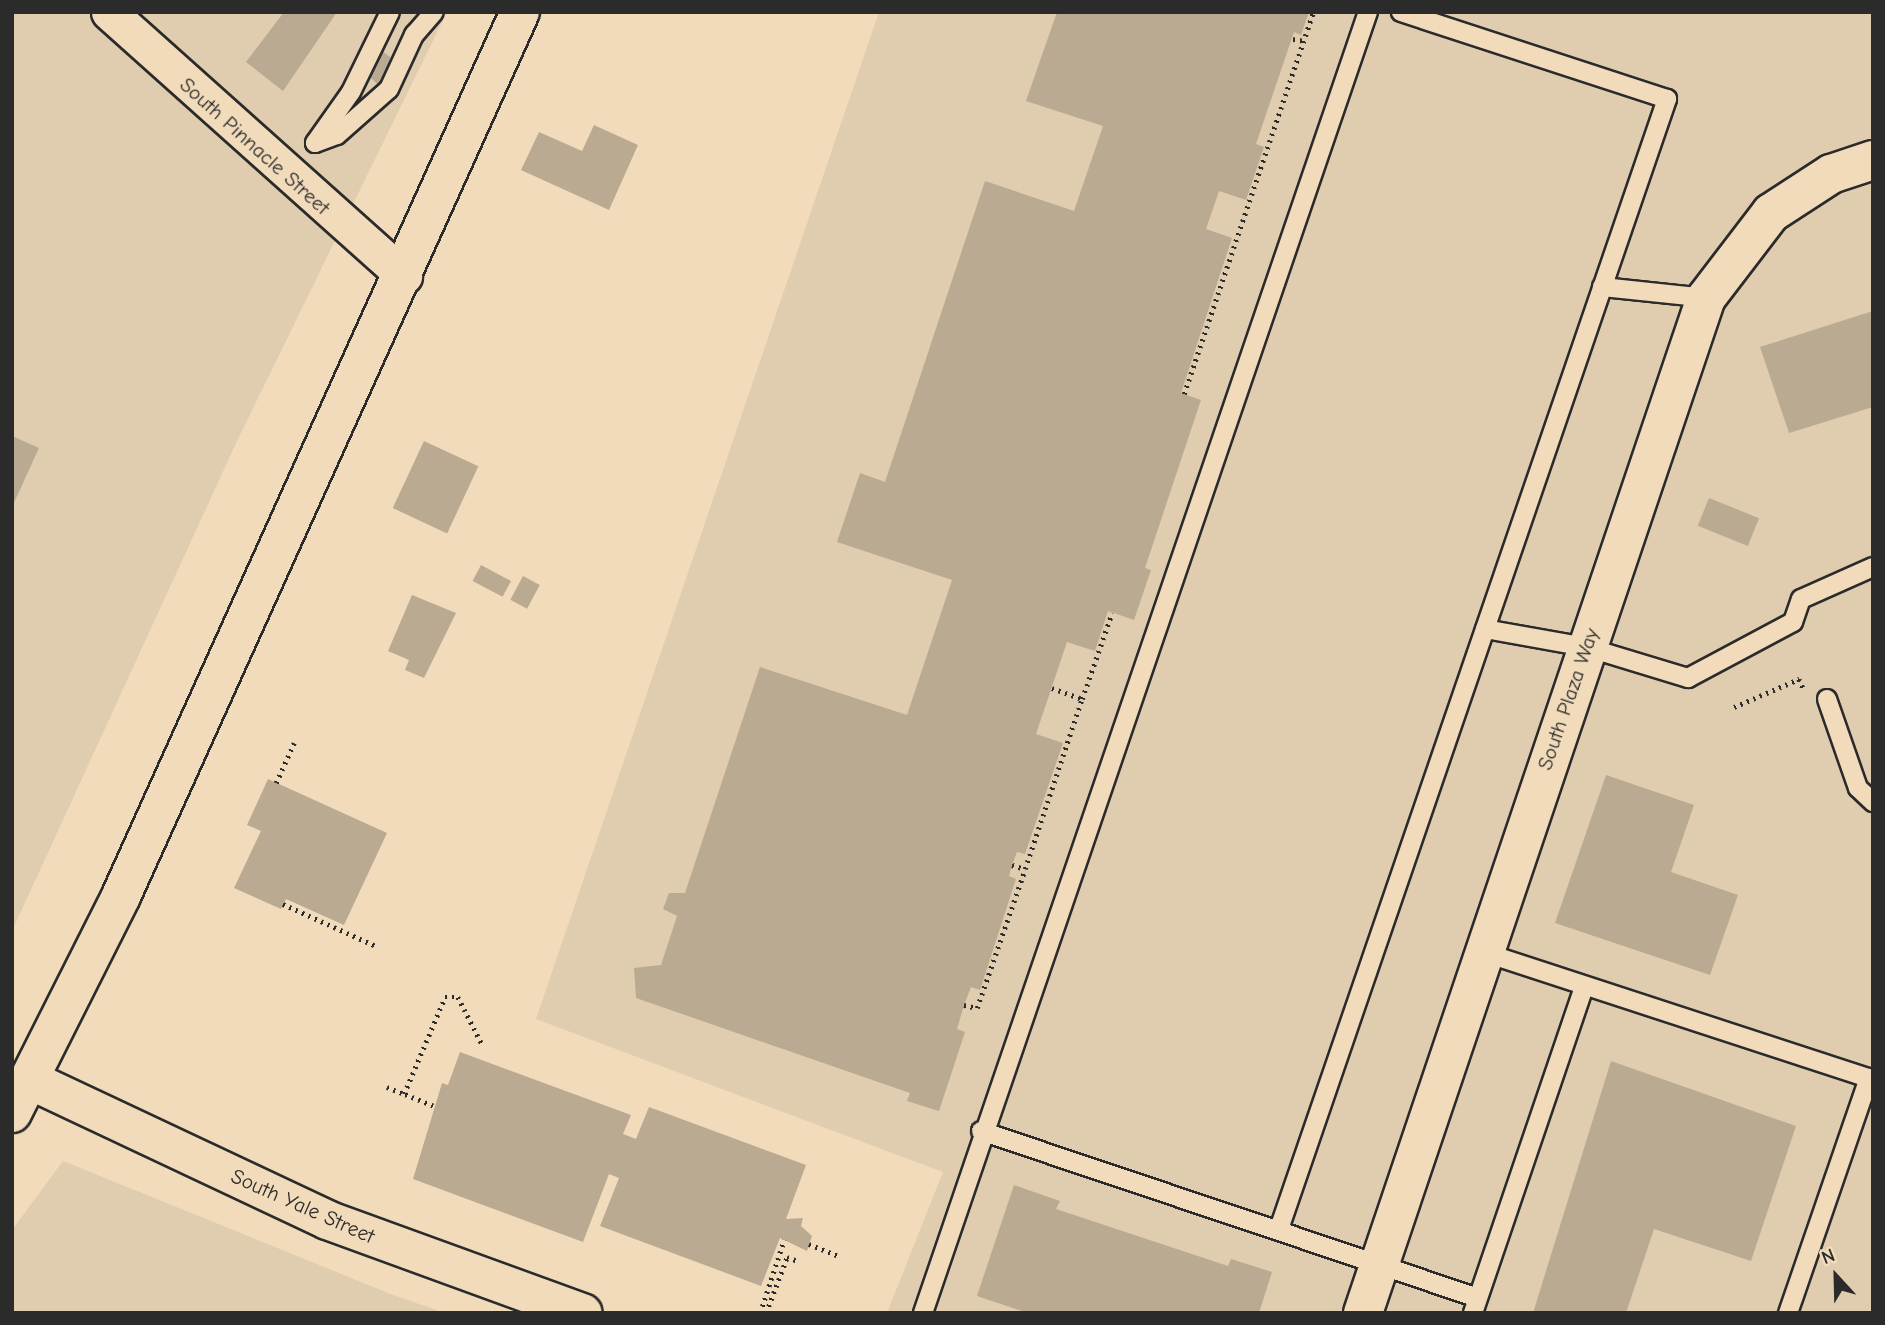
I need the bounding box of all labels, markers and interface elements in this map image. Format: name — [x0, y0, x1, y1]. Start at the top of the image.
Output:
street label: South Pinnacle Street — [175, 72, 335, 220]
street label: South Plaza Way — [1532, 625, 1604, 773]
street label: South Yale Street — [227, 1163, 379, 1249]
north arrow — [1801, 1241, 1871, 1311]
text: N — [1818, 1244, 1838, 1269]

